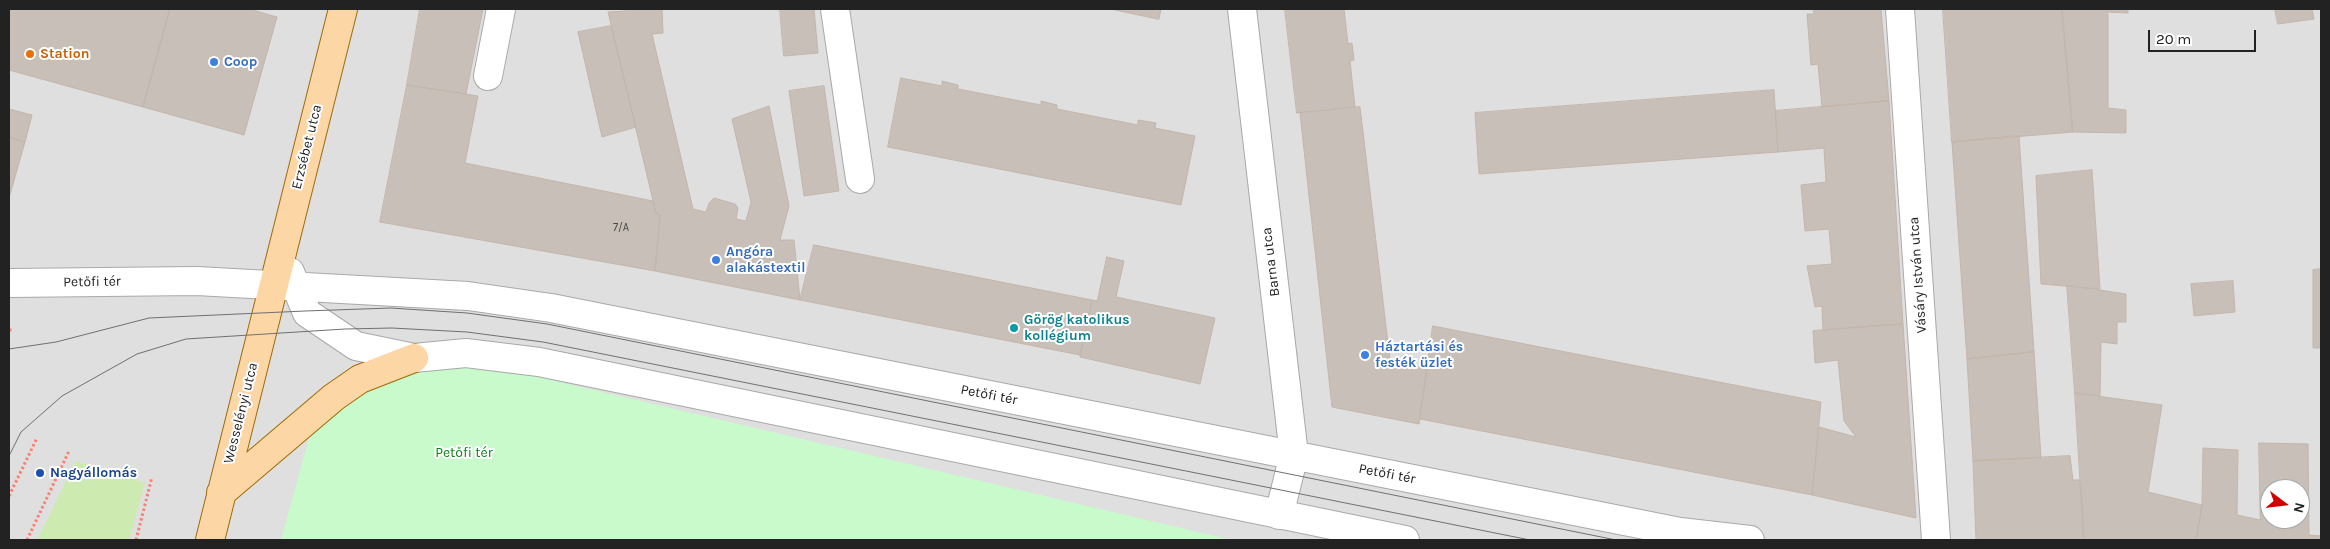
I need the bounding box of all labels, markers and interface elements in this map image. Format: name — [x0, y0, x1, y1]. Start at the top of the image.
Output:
scale bar — [2150, 20, 2258, 52]
text: 20 m — [2156, 30, 2191, 48]
place label: Station — [40, 46, 89, 62]
marker: Station — [24, 48, 36, 60]
place label: Coop — [224, 54, 257, 70]
marker: Coop — [208, 56, 220, 68]
street label: Erzsébet utca — [288, 103, 326, 191]
street label: Vásáry István utca — [1906, 216, 1930, 334]
house number: 7/A — [613, 221, 629, 235]
street label: Barna utca — [1258, 226, 1284, 298]
place label: Angóra alakástextil — [726, 244, 806, 276]
marker: Angóra alakástextil — [710, 254, 722, 266]
street label: Petőfi tér — [63, 273, 121, 291]
place label: Görög katolikus kollégium — [1024, 312, 1130, 344]
marker: Görög katolikus kollégium — [1008, 322, 1020, 334]
place label: Háztartási és festék üzlet — [1375, 339, 1463, 372]
marker: Háztartási és festék üzlet — [1359, 349, 1371, 361]
street label: Wesselényi utca — [220, 361, 262, 465]
street label: Petőfi tér — [959, 381, 1019, 409]
park label: Petőfi tér — [435, 445, 493, 461]
street label: Petőfi tér — [1357, 460, 1417, 488]
place label: Nagyállomás — [50, 465, 137, 481]
marker: Nagyállomás — [34, 467, 46, 479]
north arrow — [2260, 479, 2310, 529]
text: N — [2289, 501, 2309, 515]

